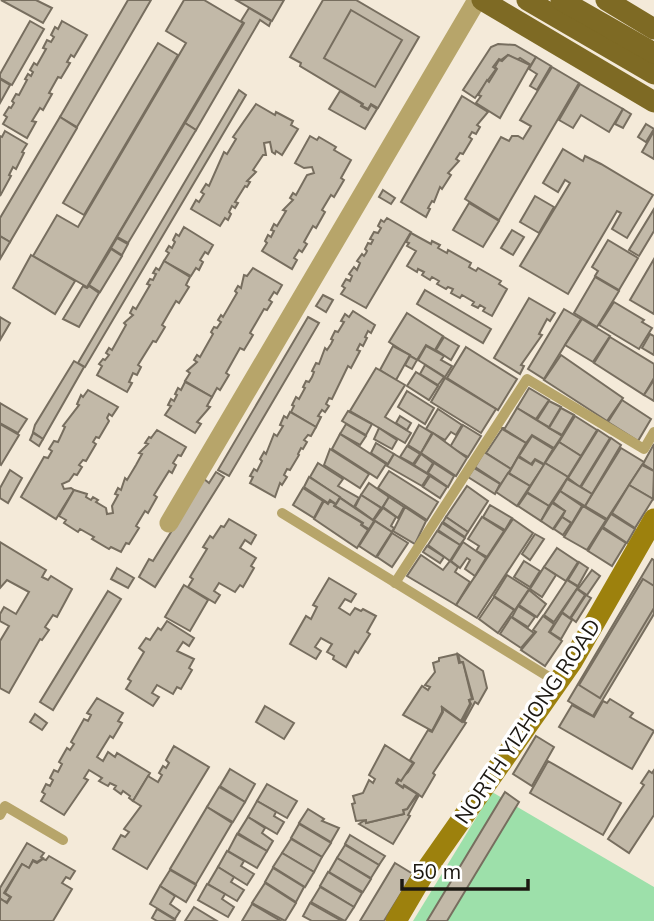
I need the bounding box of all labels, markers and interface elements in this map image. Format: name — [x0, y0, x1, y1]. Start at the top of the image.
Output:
street label: NORTH YIZHONG ROAD — [449, 614, 605, 828]
scale bar — [402, 848, 528, 892]
text: 50 m — [412, 858, 461, 884]

